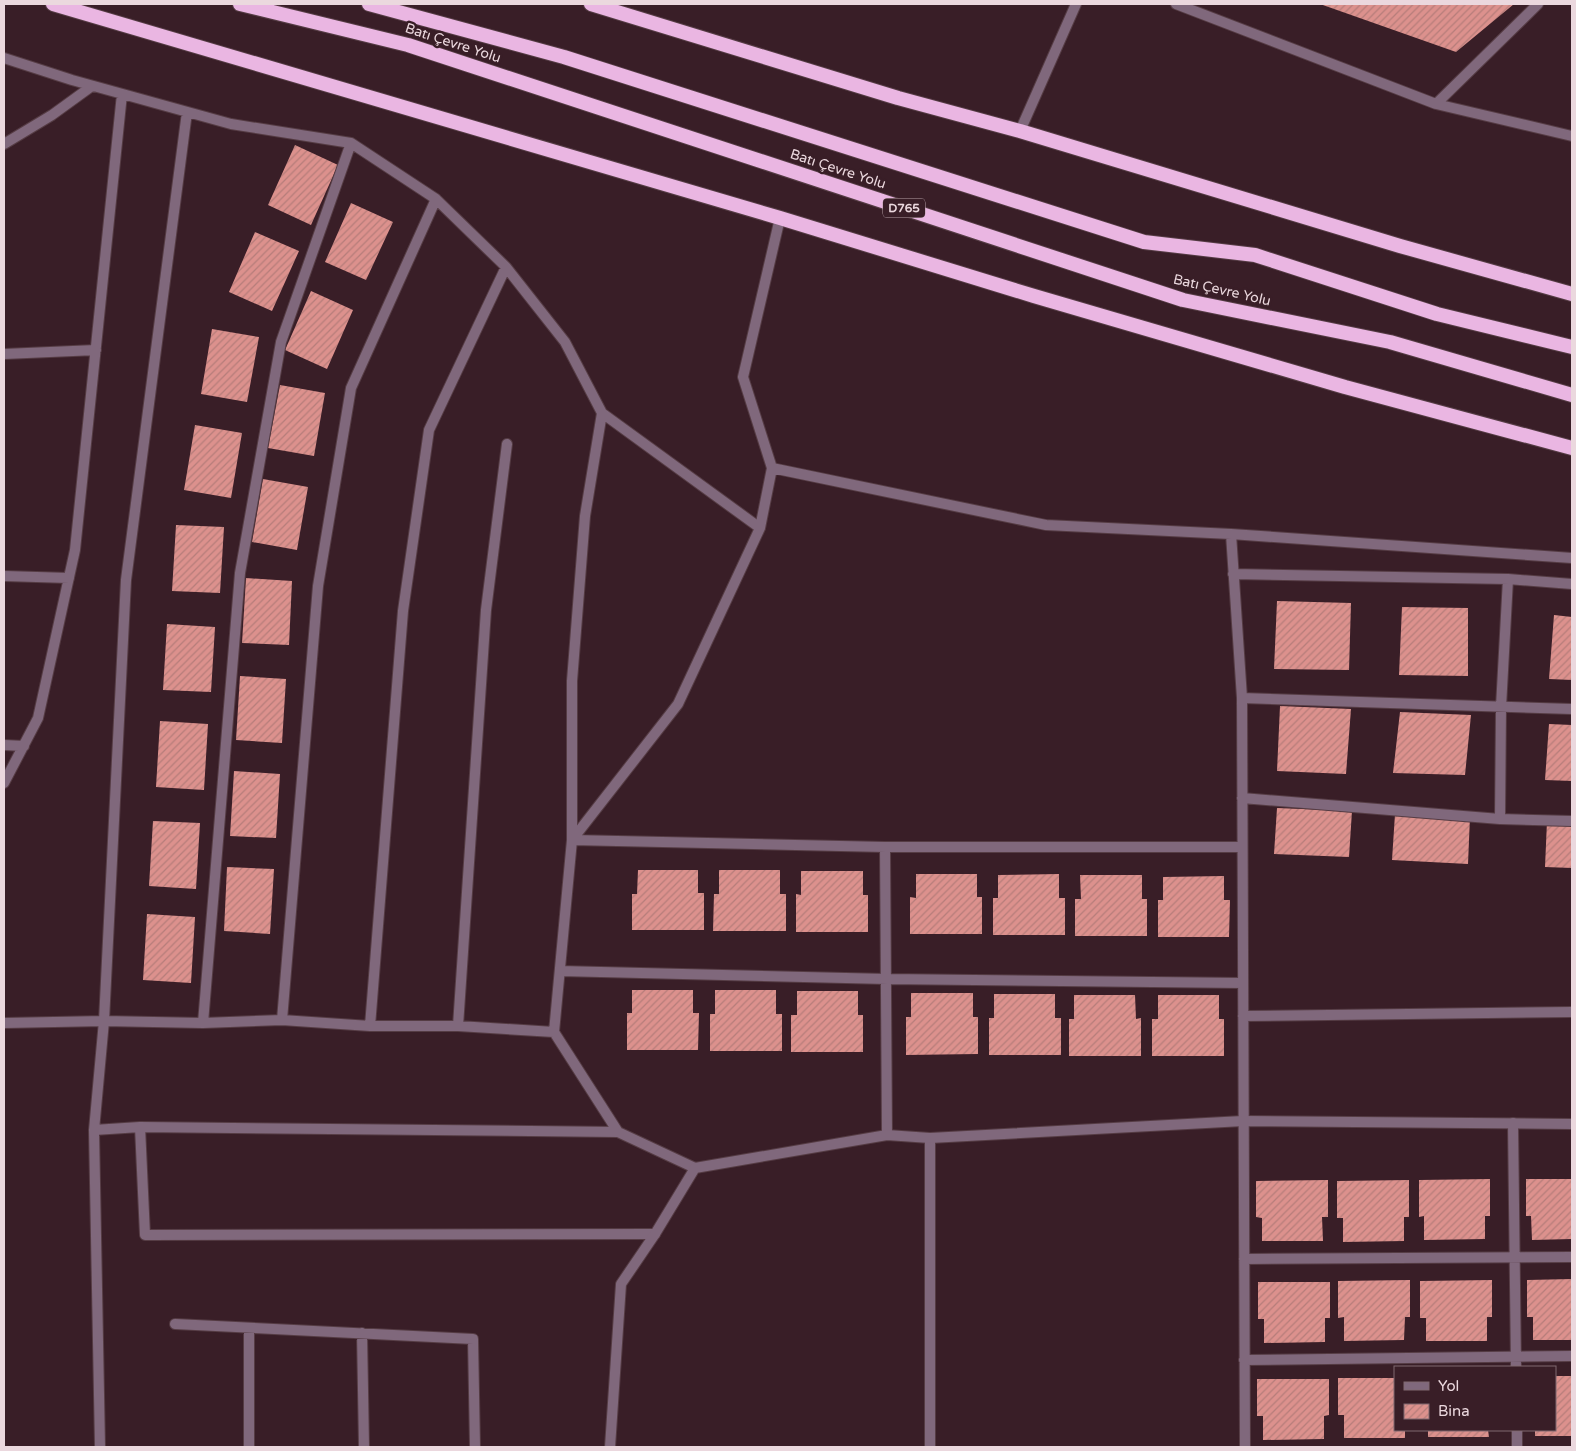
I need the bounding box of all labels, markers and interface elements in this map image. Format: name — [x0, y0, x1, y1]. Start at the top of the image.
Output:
street label: Batı Çevre Yolu — [403, 19, 503, 67]
street label: Batı Çevre Yolu — [788, 145, 888, 193]
road number: D765 — [883, 198, 925, 218]
street label: Batı Çevre Yolu — [1171, 270, 1273, 310]
legend — [1394, 1366, 1556, 1431]
text: Yol — [1438, 1377, 1459, 1395]
text: Bina — [1438, 1402, 1470, 1420]

